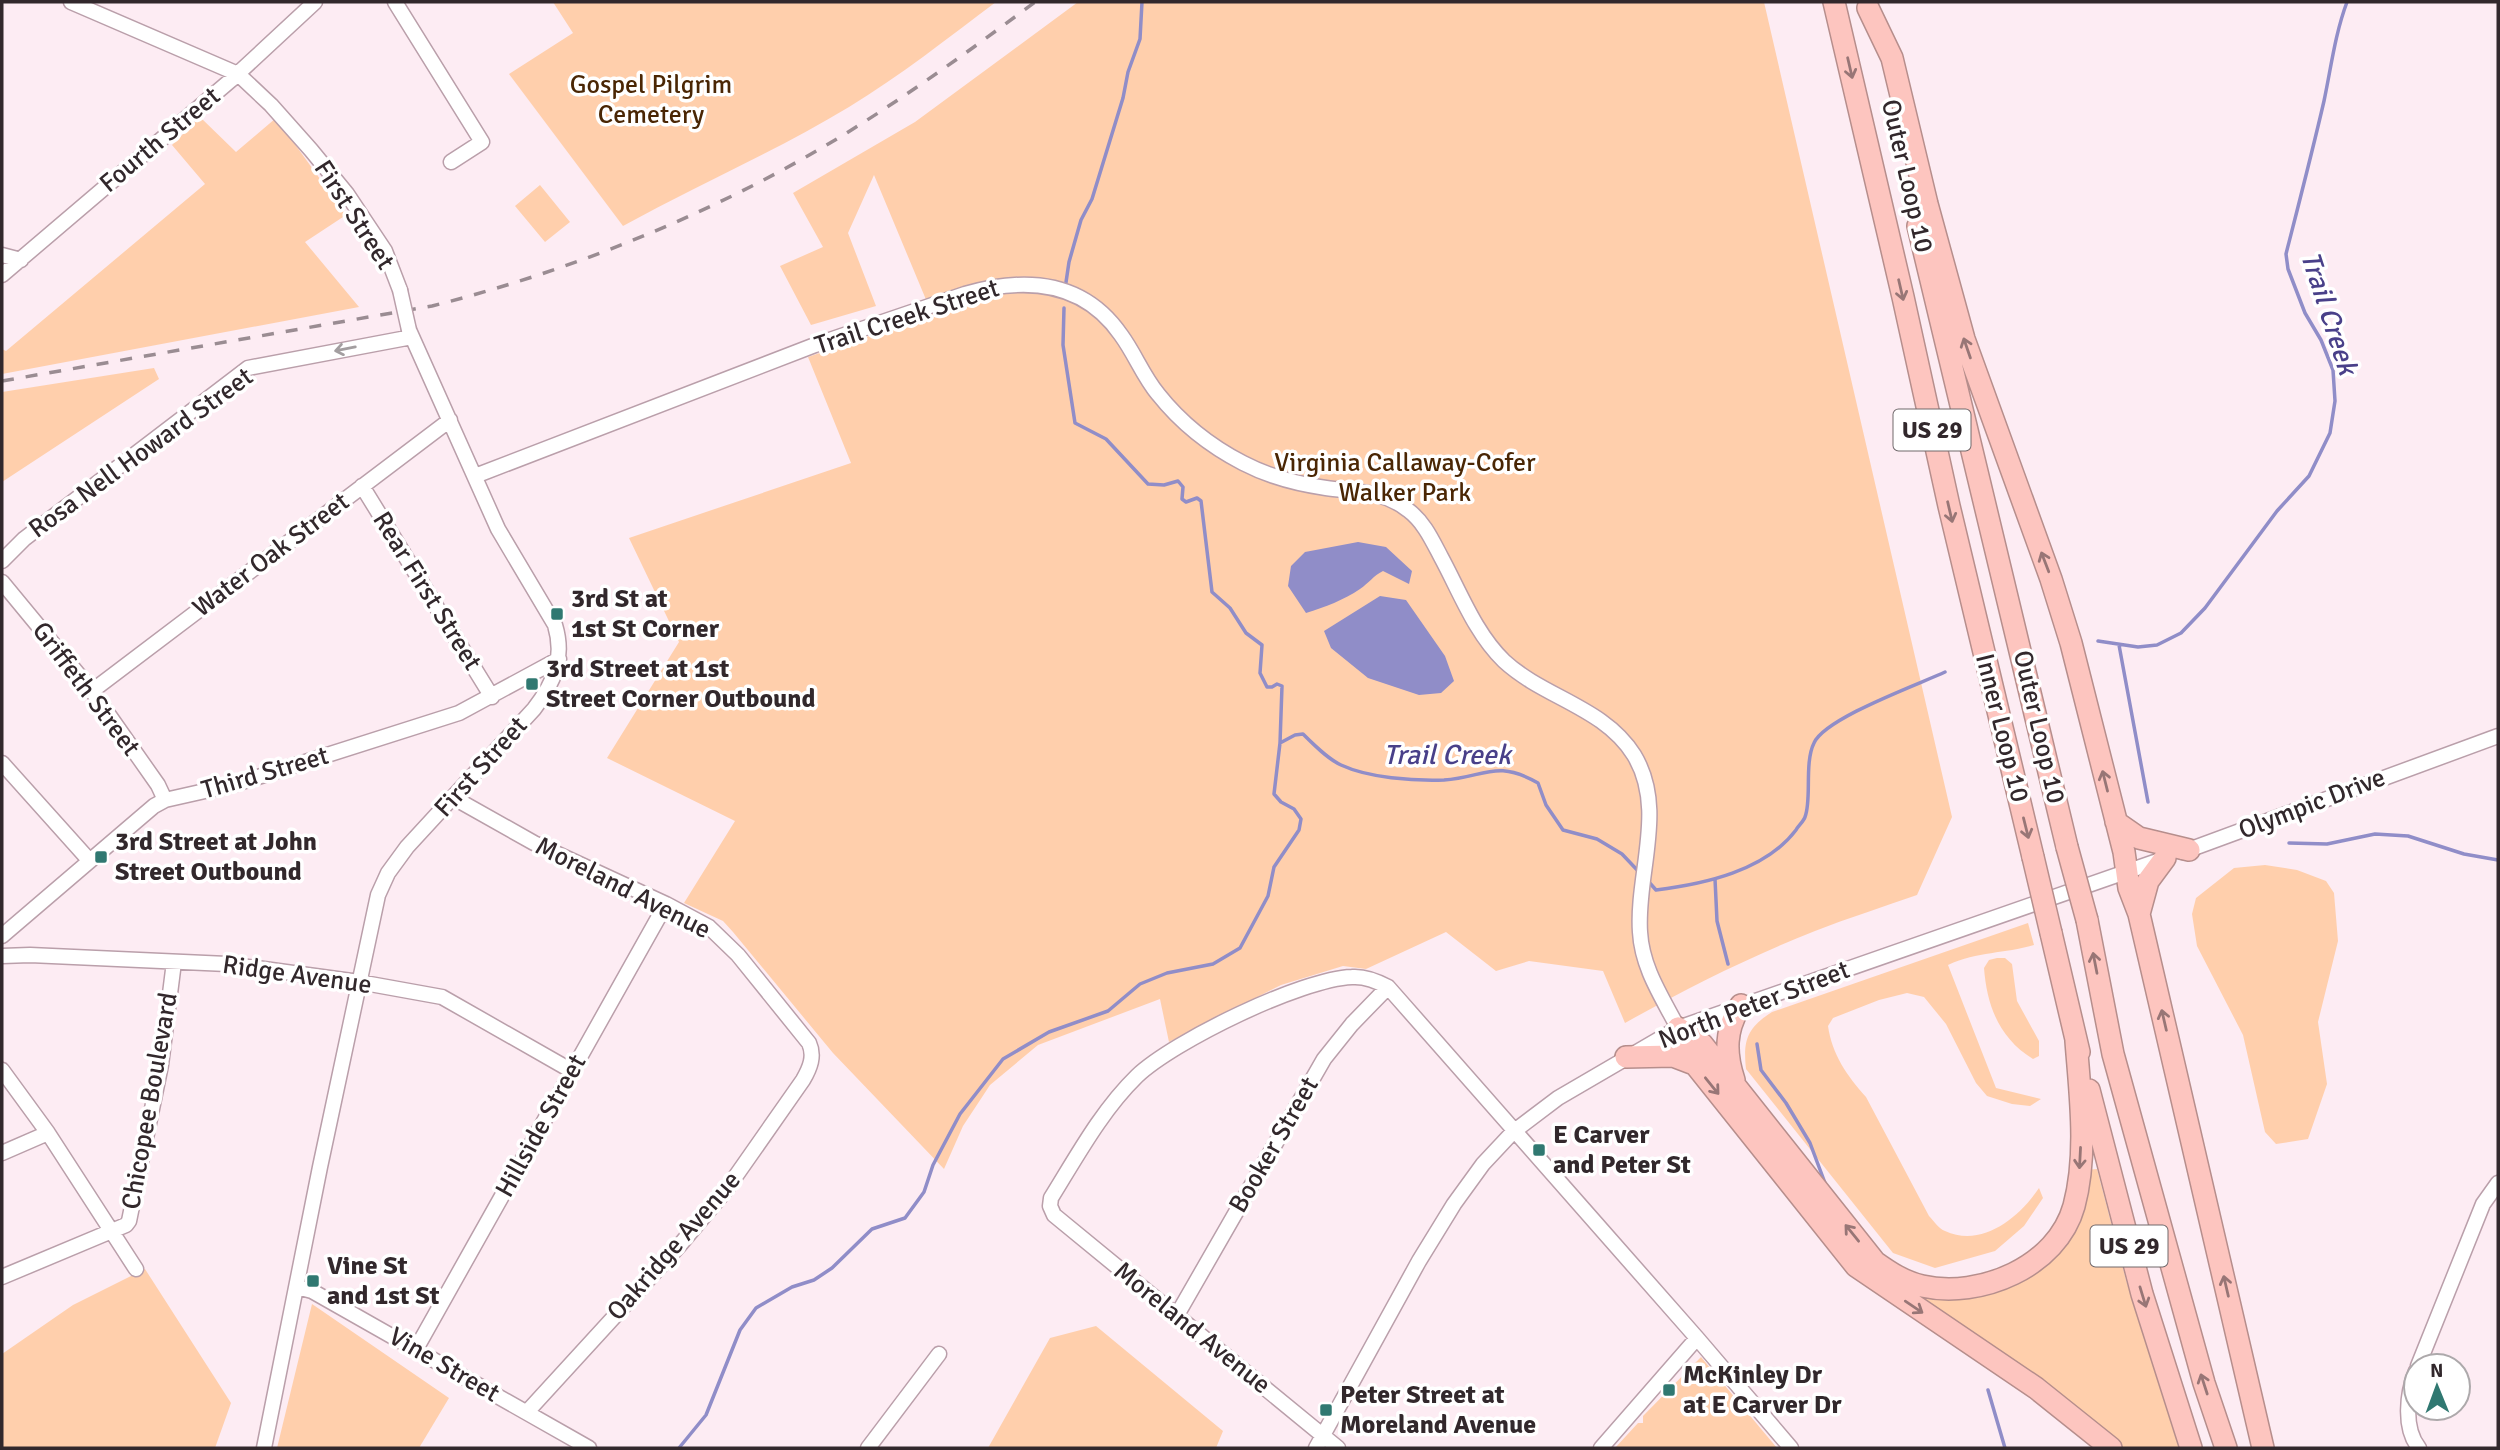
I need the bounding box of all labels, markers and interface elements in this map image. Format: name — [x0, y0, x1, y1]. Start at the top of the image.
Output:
one-way arrow — [1844, 56, 1857, 79]
park label: Gospel Pilgrim Cemetery — [570, 69, 732, 131]
street label: Fourth Street — [93, 80, 227, 200]
street label: Outer Loop 10 — [1874, 96, 1940, 256]
street label: First Street — [307, 154, 401, 276]
water label: Trail Creek — [2293, 247, 2366, 382]
street label: Trail Creek Street — [811, 272, 1003, 362]
one-way arrow — [1895, 278, 1908, 301]
one-way arrow — [1960, 338, 1972, 360]
one-way arrow — [334, 342, 357, 356]
street label: Rosa Nell Howard Street — [23, 361, 259, 545]
road number: US 29 — [1894, 410, 1970, 450]
park label: Virginia Callaway-Cofer Walker Park — [1274, 447, 1536, 509]
street label: Water Oak Street — [186, 486, 356, 624]
one-way arrow — [1944, 500, 1957, 523]
street label: Rear First Street — [366, 506, 488, 676]
one-way arrow — [2037, 552, 2050, 573]
place label: 3rd St at 1st St Corner — [571, 583, 720, 645]
marker: 3rd St at 1st St Corner — [549, 606, 565, 622]
street label: Griffeth Street — [25, 616, 147, 762]
street label: Outer Loop 10 — [2006, 647, 2072, 807]
street label: Inner Loop 10 — [1968, 650, 2036, 806]
place label: 3rd Street at 1st Street Corner Outbound — [546, 653, 816, 715]
marker: 3rd Street at 1st Street Corner Outbound — [524, 676, 540, 692]
street label: First Street — [428, 710, 534, 824]
water label: Trail Creek — [1383, 738, 1514, 772]
street label: Third Street — [198, 740, 332, 806]
street label: Olympic Drive — [2234, 761, 2390, 847]
one-way arrow — [2098, 770, 2111, 793]
one-way arrow — [2020, 817, 2033, 839]
place label: 3rd Street at John Street Outbound — [115, 826, 317, 888]
street label: Moreland Avenue — [530, 830, 716, 946]
marker: 3rd Street at John Street Outbound — [93, 849, 109, 865]
street label: Ridge Avenue — [220, 949, 374, 1001]
one-way arrow — [2088, 952, 2102, 975]
street label: North Peter Street — [1654, 954, 1854, 1056]
street label: Chicopee Boulevard — [115, 990, 185, 1212]
one-way arrow — [2157, 1009, 2170, 1032]
street label: Hillside Street — [489, 1049, 593, 1203]
street label: Booker Street — [1222, 1071, 1326, 1219]
one-way arrow — [1704, 1077, 1719, 1095]
place label: E Carver and Peter St — [1553, 1119, 1691, 1181]
marker: E Carver and Peter St — [1531, 1142, 1547, 1158]
one-way arrow — [2073, 1146, 2086, 1169]
street label: Oakridge Avenue — [600, 1165, 748, 1327]
one-way arrow — [1844, 1225, 1860, 1243]
road number: US 29 — [2090, 1226, 2168, 1266]
place label: Vine St and 1st St — [327, 1250, 440, 1312]
street label: Moreland Avenue — [1107, 1255, 1277, 1401]
marker: Vine St and 1st St — [305, 1273, 321, 1289]
one-way arrow — [2219, 1275, 2232, 1298]
one-way arrow — [2137, 1285, 2150, 1307]
one-way arrow — [1904, 1300, 1923, 1314]
street label: Vine Street — [383, 1320, 505, 1410]
north arrow — [2402, 1352, 2472, 1422]
place label: McKinley Dr at E Carver Dr — [1683, 1359, 1842, 1421]
text: N — [2430, 1359, 2444, 1383]
one-way arrow — [2197, 1373, 2209, 1395]
place label: Peter Street at Moreland Avenue — [1340, 1379, 1536, 1441]
marker: McKinley Dr at E Carver Dr — [1661, 1382, 1677, 1398]
marker: Peter Street at Moreland Avenue — [1318, 1402, 1334, 1418]

